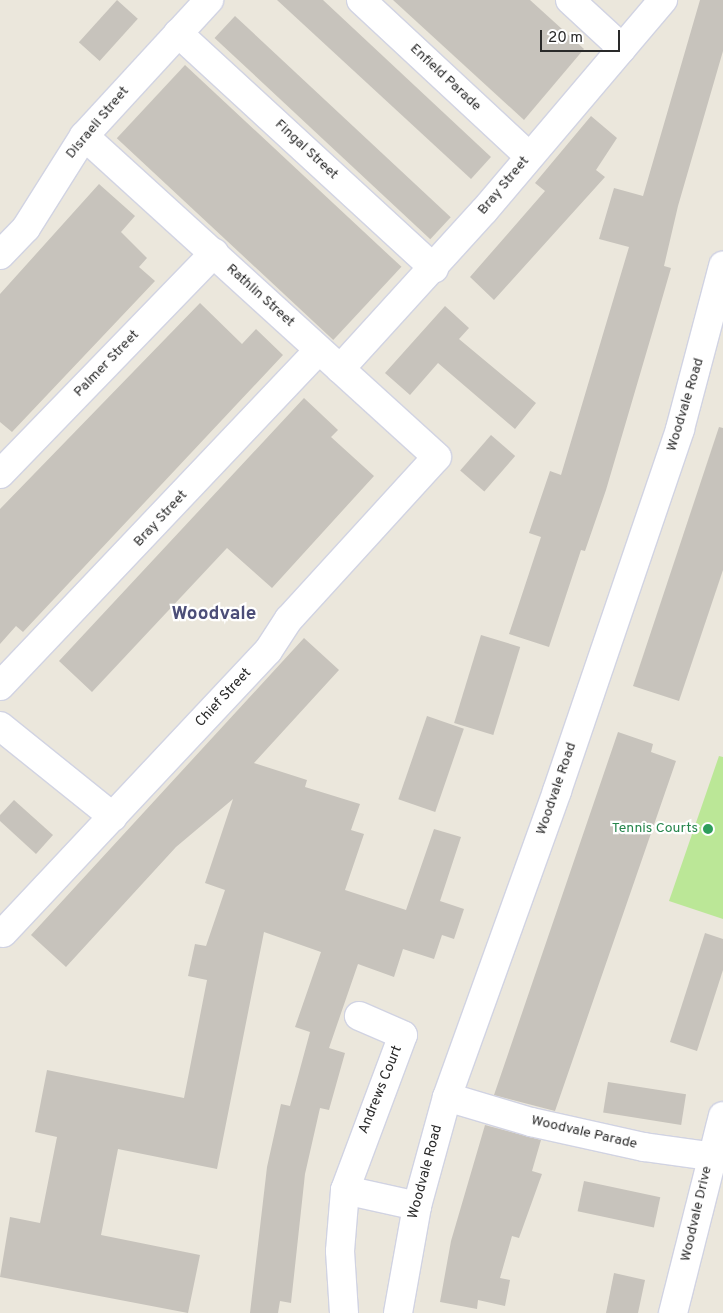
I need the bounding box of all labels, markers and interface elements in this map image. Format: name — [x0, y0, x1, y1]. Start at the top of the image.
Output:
scale bar — [543, 20, 623, 52]
text: 20 m — [548, 29, 583, 48]
street label: Enfield Parade — [406, 41, 484, 115]
street label: Disraeli Street — [63, 84, 133, 162]
street label: Fingal Street — [271, 116, 341, 184]
street label: Bray Street — [475, 153, 533, 219]
street label: Rathlin Street — [222, 261, 298, 331]
street label: Palmer Street — [71, 327, 143, 401]
street label: Woodvale Road — [664, 356, 708, 454]
street label: Bray Street — [131, 487, 191, 551]
district label: Woodvale — [172, 604, 256, 626]
street label: Chief Street — [193, 665, 255, 731]
street label: Woodvale Road — [533, 741, 581, 837]
place label: Tennis Courts — [612, 821, 698, 837]
marker: Tennis Courts — [702, 823, 714, 835]
street label: Andrews Court — [356, 1043, 406, 1137]
street label: Woodvale Parade — [529, 1113, 639, 1153]
street label: Woodvale Road — [405, 1123, 447, 1221]
street label: Woodvale Drive — [678, 1165, 716, 1263]

